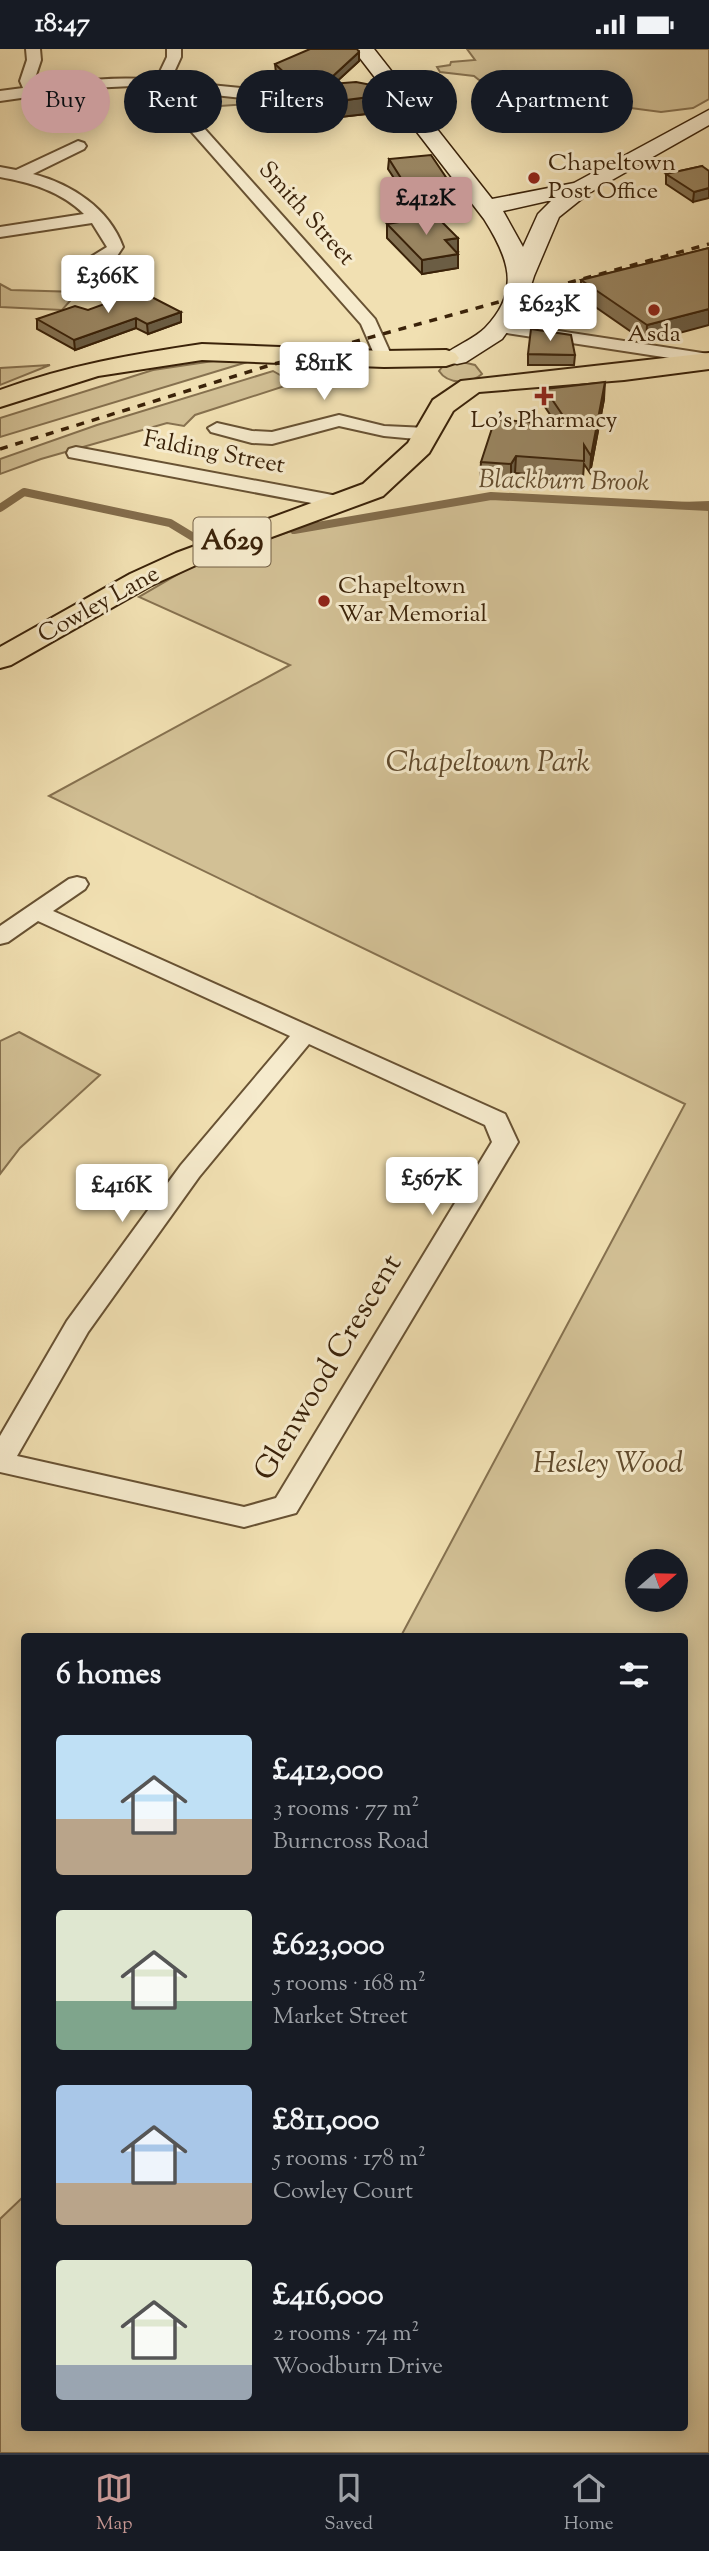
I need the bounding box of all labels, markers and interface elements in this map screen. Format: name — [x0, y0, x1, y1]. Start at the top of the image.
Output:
text: 18:47 — [35, 6, 90, 43]
chip: Buy — [21, 70, 110, 133]
chip: Rent — [124, 70, 222, 133]
chip: Filters — [236, 70, 348, 133]
chip: New — [362, 70, 457, 133]
chip: Apartment — [471, 70, 633, 133]
place label: Chapeltown Post Office — [548, 147, 676, 209]
street label: Smith Street — [250, 154, 362, 274]
marker: Chapeltown Post Office — [526, 170, 542, 186]
pin: £412K — [377, 177, 475, 237]
text: £412K — [396, 183, 456, 216]
pin: £366K — [59, 255, 157, 315]
text: £366K — [77, 261, 139, 294]
pin: £623K — [501, 283, 599, 343]
text: £623K — [520, 289, 580, 322]
marker: Asda — [646, 302, 662, 318]
place label: Asda — [627, 318, 681, 352]
pin: £811K — [275, 343, 373, 402]
text: £811K — [296, 348, 352, 381]
marker: Lo's Pharmacy — [536, 388, 552, 404]
place label: Lo's Pharmacy — [470, 404, 618, 438]
street label: Falding Street — [140, 423, 288, 483]
water label: Blackburn Brook — [478, 462, 650, 502]
road number: A629 — [194, 517, 270, 567]
street label: Cowley Lane — [32, 558, 166, 652]
place label: Chapeltown War Memorial — [338, 570, 488, 632]
marker: Chapeltown War Memorial — [316, 593, 332, 609]
park label: Chapeltown Park — [386, 742, 590, 785]
pin: £567K — [383, 1157, 481, 1217]
text: £567K — [402, 1163, 462, 1196]
pin: £416K — [73, 1165, 171, 1224]
text: £416K — [92, 1170, 152, 1203]
street label: Glenwood Crescent — [244, 1247, 414, 1489]
park label: Hesley Wood — [533, 1443, 683, 1486]
north arrow — [625, 1549, 688, 1612]
map controls — [625, 1549, 688, 1612]
text: 6 homes — [56, 1654, 161, 1697]
icon: filters — [615, 1656, 653, 1694]
text: £412,000 — [273, 1750, 383, 1793]
icon: home — [112, 1763, 196, 1847]
text: 3 rooms · 77 m² — [273, 1793, 419, 1826]
text: Burncross Road — [273, 1826, 429, 1859]
text: £623,000 — [273, 1925, 385, 1968]
icon: home — [112, 1938, 196, 2022]
text: 5 rooms · 168 m² — [273, 1968, 426, 2001]
text: Market Street — [273, 2001, 408, 2034]
text: £811,000 — [273, 2100, 379, 2143]
icon: home — [112, 2113, 196, 2197]
text: 5 rooms · 178 m² — [273, 2143, 426, 2176]
text: Cowley Court — [273, 2176, 413, 2209]
text: £416,000 — [273, 2275, 384, 2318]
icon: home — [112, 2288, 196, 2372]
text: 2 rooms · 74 m² — [273, 2318, 419, 2351]
text: Woodburn Drive — [273, 2351, 443, 2384]
tab: Map — [95, 2469, 133, 2538]
tab: Saved — [324, 2469, 373, 2538]
tab: Home — [564, 2469, 614, 2538]

